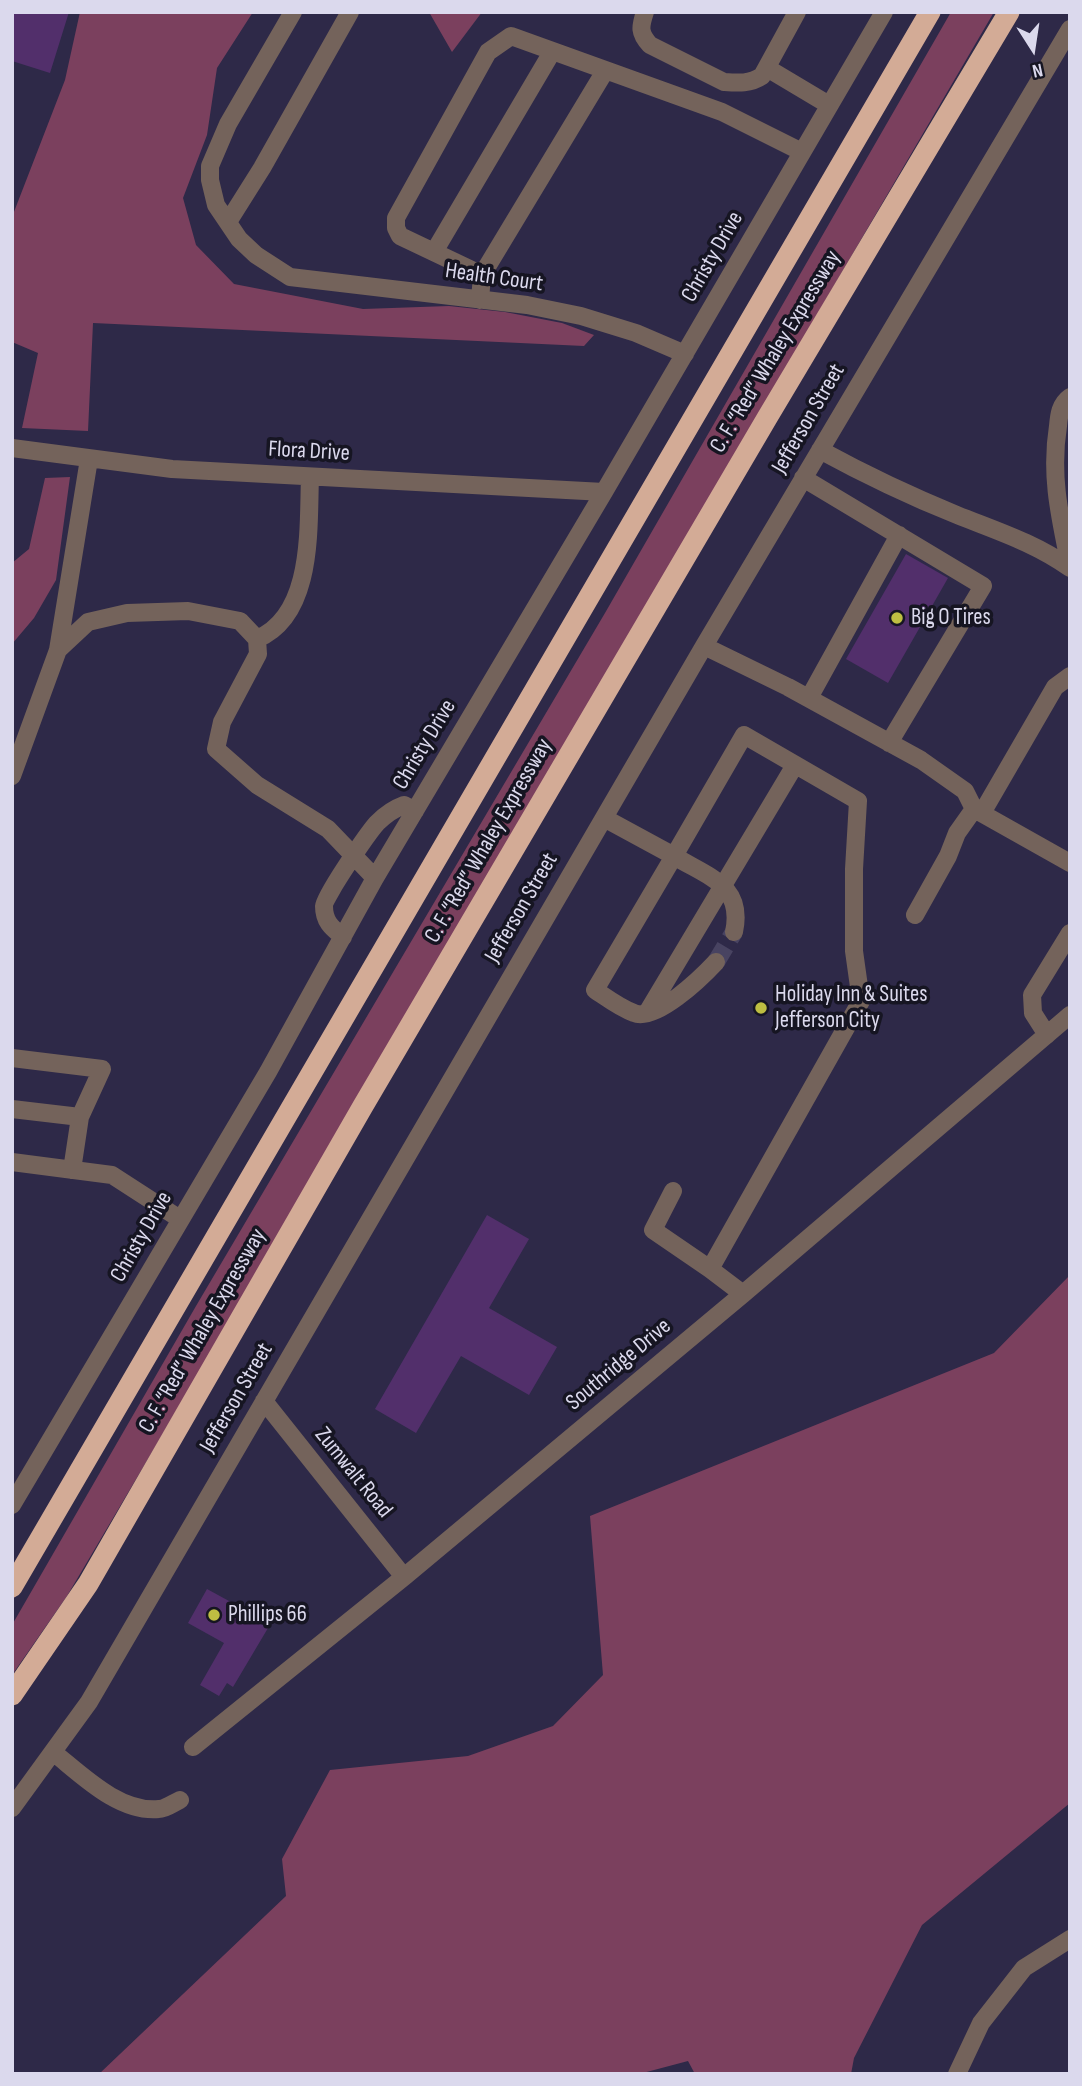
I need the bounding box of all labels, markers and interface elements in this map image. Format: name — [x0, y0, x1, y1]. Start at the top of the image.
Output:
north arrow — [998, 14, 1068, 84]
text: N — [1030, 58, 1045, 82]
street label: Christy Drive — [676, 207, 750, 307]
street label: C. F. “Red” Whaley Expressway — [705, 246, 847, 458]
street label: Health Court — [443, 257, 545, 299]
street label: Jefferson Street — [767, 359, 851, 479]
street label: Flora Drive — [268, 436, 350, 468]
place label: Big O Tires — [911, 604, 991, 632]
marker: Big O Tires — [889, 610, 905, 626]
street label: Christy Drive — [387, 695, 463, 795]
street label: C. F. “Red” Whaley Expressway — [419, 734, 559, 948]
street label: Jefferson Street — [480, 848, 564, 968]
place label: Holiday Inn & Suites Jefferson City — [775, 981, 927, 1035]
marker: Holiday Inn & Suites Jefferson City — [753, 1000, 769, 1016]
street label: Christy Drive — [105, 1187, 179, 1287]
street label: C. F. “Red” Whaley Expressway — [133, 1224, 273, 1438]
street label: Southridge Drive — [561, 1313, 677, 1417]
street label: Jefferson Street — [195, 1338, 279, 1458]
street label: Zumwalt Road — [308, 1422, 398, 1524]
place label: Phillips 66 — [228, 1601, 307, 1629]
marker: Phillips 66 — [206, 1607, 222, 1623]

